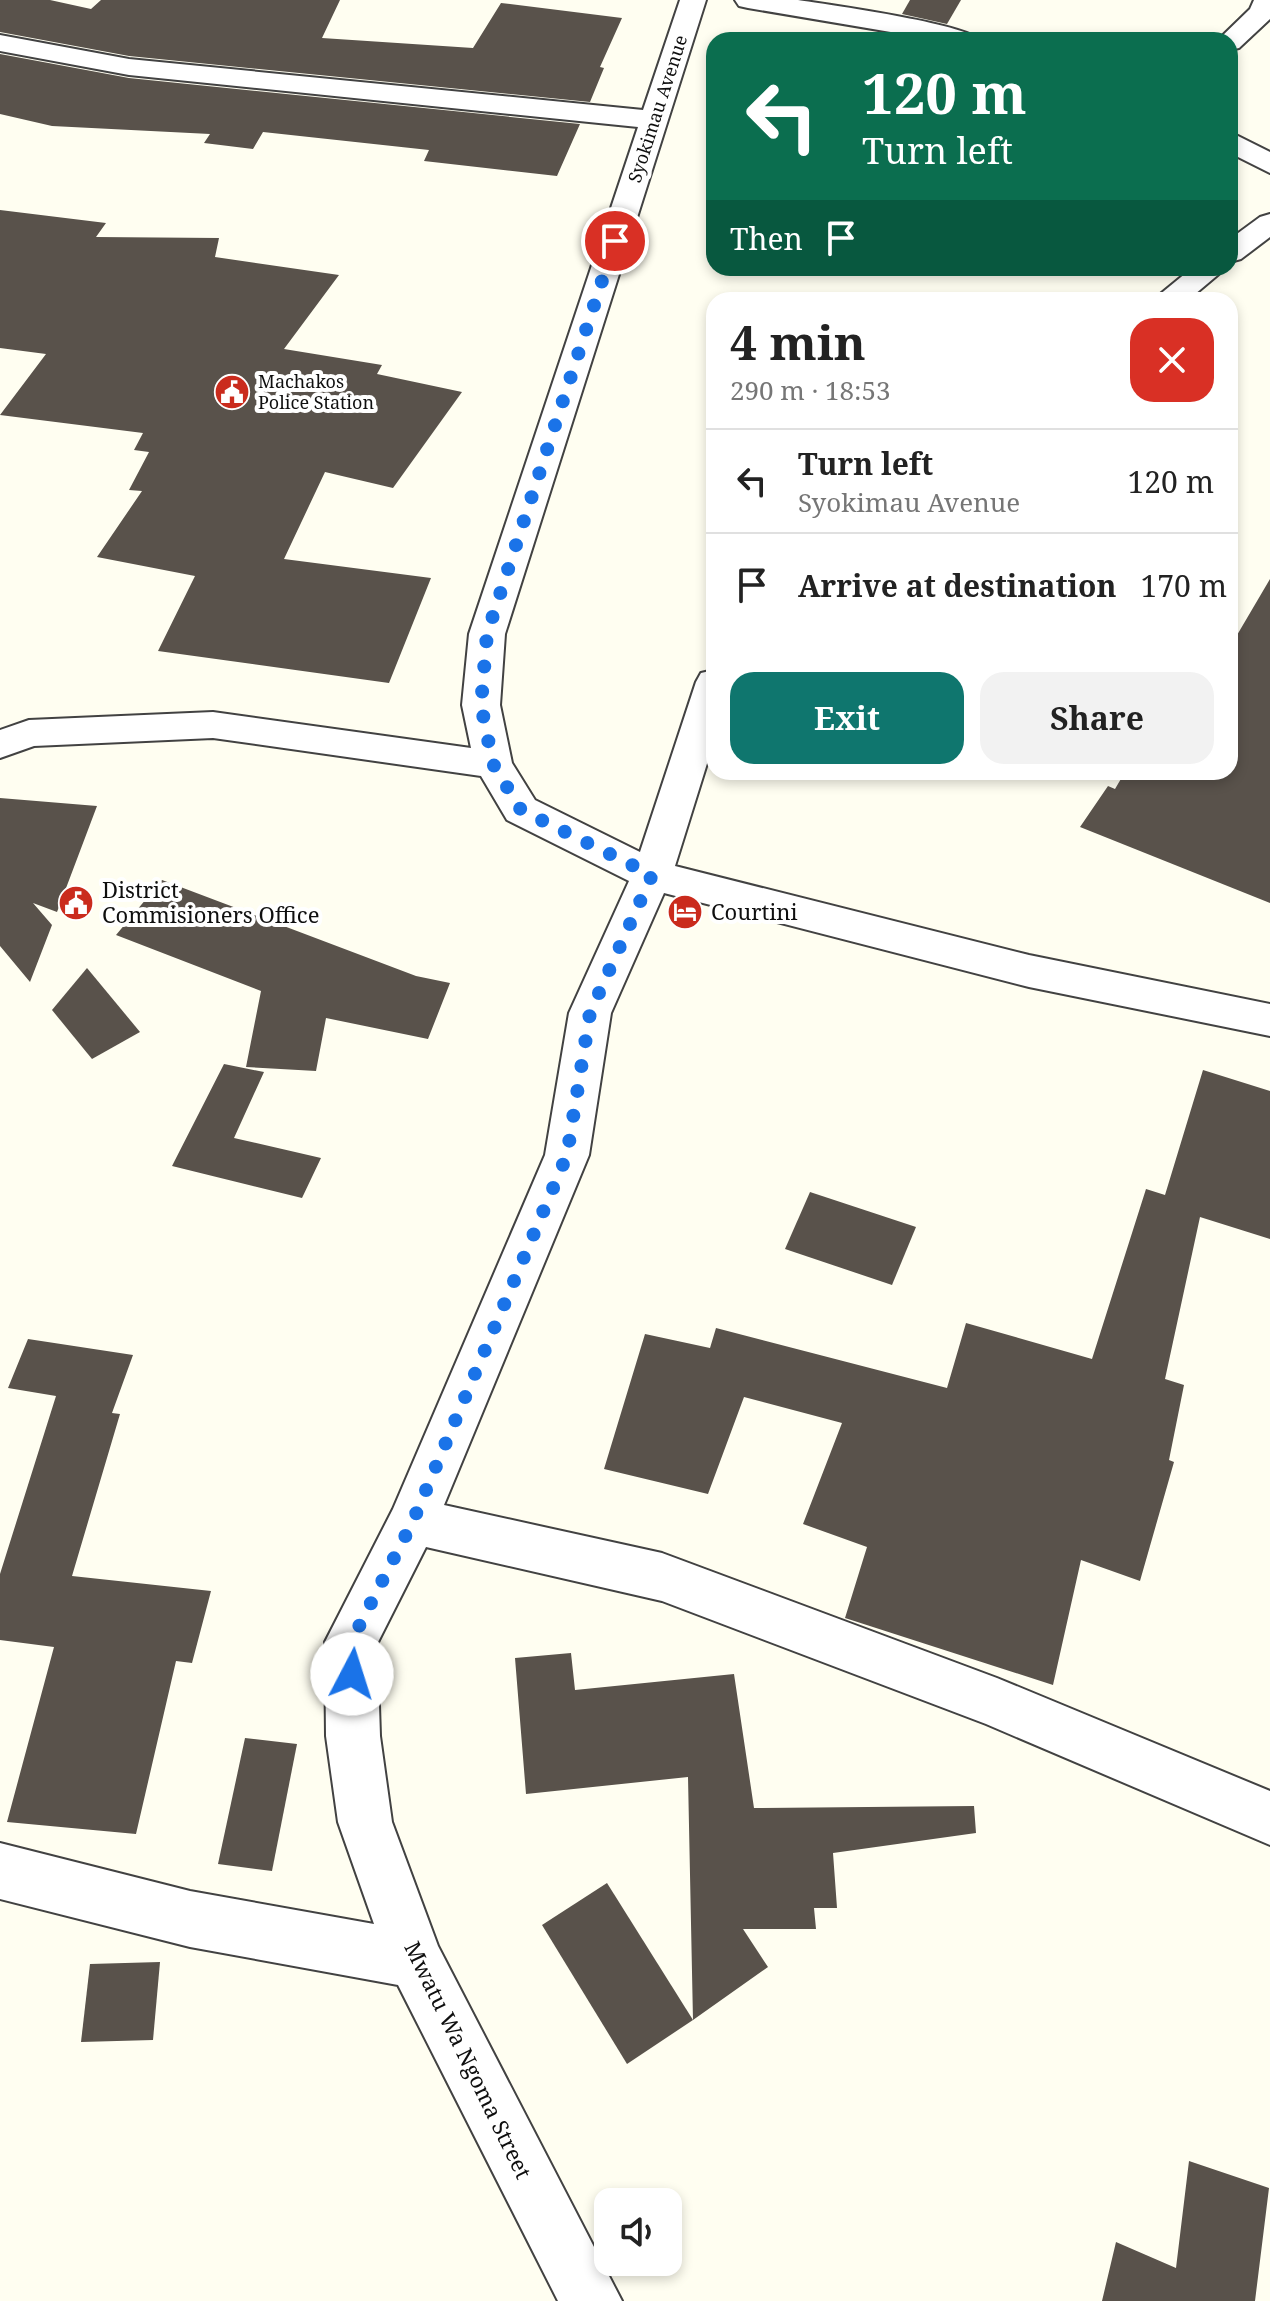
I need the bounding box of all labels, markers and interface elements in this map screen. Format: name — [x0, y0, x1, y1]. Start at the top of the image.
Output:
street label: Syokimau Avenue — [622, 32, 692, 186]
text: 120 m — [862, 54, 1027, 130]
icon: left — [730, 64, 834, 168]
text: Turn left — [862, 126, 1013, 175]
pin — [581, 207, 649, 275]
icon: arrive — [819, 216, 863, 260]
text: Then — [730, 218, 803, 259]
icon: arrive — [593, 219, 637, 263]
text: 4 min — [730, 309, 866, 374]
button: close — [1130, 318, 1214, 402]
place label: Machakos Police Station — [258, 369, 375, 414]
text: 290 m · 18:53 — [730, 372, 891, 408]
public building icon: Machakos Police Station — [213, 373, 251, 411]
text: Turn left — [798, 443, 933, 484]
icon: left — [730, 459, 774, 503]
text: 120 m — [1128, 461, 1214, 502]
text: Syokimau Avenue — [798, 484, 1020, 520]
icon: arrive — [730, 563, 774, 607]
text: Arrive at destination — [798, 565, 1117, 606]
text: 170 m — [1141, 565, 1227, 606]
button: Exit — [730, 672, 964, 764]
button: Share — [980, 672, 1214, 764]
place label: District Commisioners Office — [102, 874, 319, 929]
public building icon: District Commisioners Office — [57, 884, 95, 922]
hotel icon: Courtini — [666, 893, 704, 931]
place label: Courtini — [711, 896, 798, 926]
position arrow — [310, 1632, 394, 1716]
street label: Mwatu Wa Ngoma Street — [398, 1936, 540, 2183]
map controls — [594, 2188, 682, 2276]
button: sound — [594, 2188, 682, 2276]

